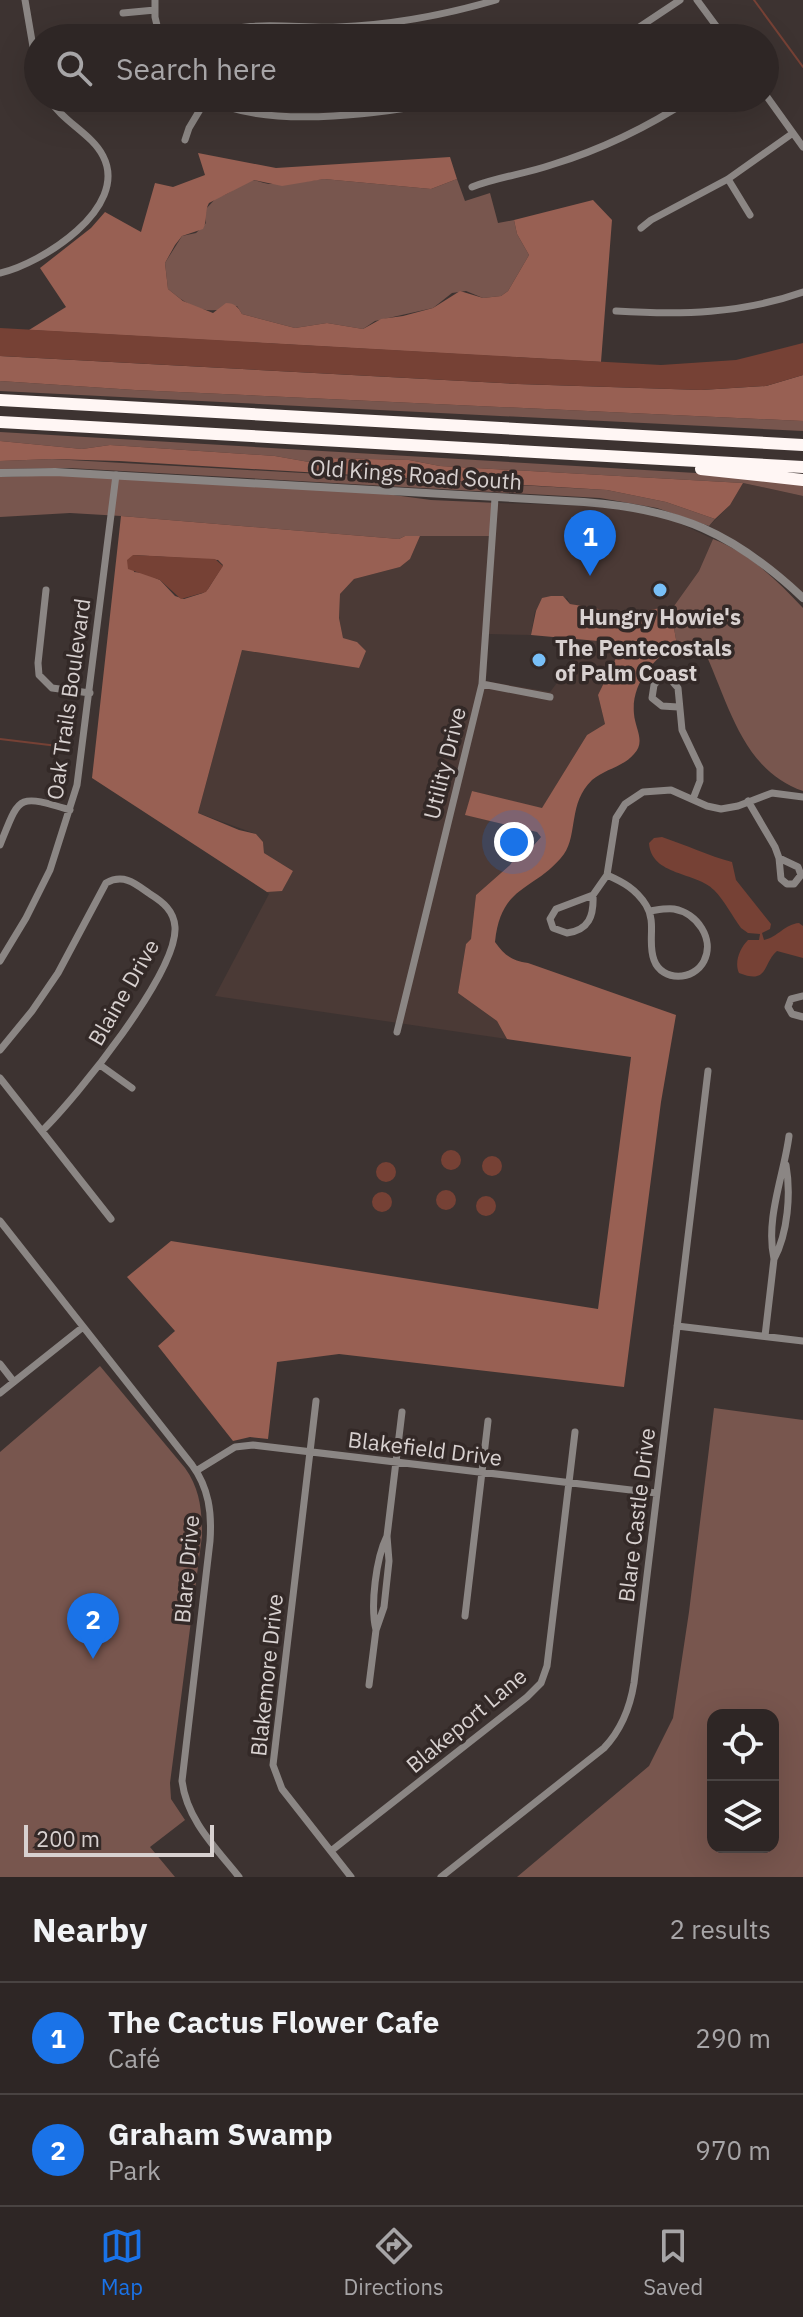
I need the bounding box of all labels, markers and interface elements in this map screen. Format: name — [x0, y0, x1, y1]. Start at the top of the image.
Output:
search box — [24, 24, 779, 112]
icon: search — [52, 46, 96, 90]
text: Search here — [116, 49, 277, 88]
street label: Old Kings Road South — [309, 452, 523, 496]
pin: 1 — [564, 510, 616, 576]
marker: Hungry Howie's — [651, 581, 669, 599]
street label: Oak Trails Boulevard — [40, 596, 96, 802]
place label: Hungry Howie's — [579, 602, 741, 631]
place label: The Pentecostals of Palm Coast — [555, 633, 732, 687]
marker: The Pentecostals of Palm Coast — [530, 651, 548, 669]
street label: Utility Drive — [416, 704, 472, 822]
your location — [494, 822, 534, 862]
street label: Blaine Drive — [81, 933, 165, 1051]
street label: Blakefield Drive — [346, 1424, 504, 1472]
street label: Blare Castle Drive — [611, 1426, 661, 1604]
street label: Blare Drive — [167, 1514, 205, 1624]
street label: Blakemore Drive — [243, 1592, 289, 1758]
pin: 2 — [67, 1593, 119, 1659]
street label: Blakeport Lane — [400, 1661, 532, 1779]
map controls — [707, 1709, 779, 1853]
button: locate — [707, 1709, 779, 1781]
button: layers — [707, 1781, 779, 1853]
scale bar — [24, 1821, 214, 1857]
text: 200 m — [36, 1824, 100, 1853]
text: Nearby — [32, 1907, 147, 1951]
text: 2 results — [669, 1912, 771, 1946]
text: The Cactus Flower Cafe — [108, 2002, 439, 2041]
text: 1 — [50, 2021, 66, 2055]
text: 290 m — [695, 2021, 771, 2055]
text: Café — [108, 2041, 161, 2075]
text: Graham Swamp — [108, 2114, 333, 2153]
text: 2 — [50, 2133, 66, 2167]
text: 970 m — [695, 2133, 771, 2167]
text: Park — [108, 2153, 161, 2187]
tab: Map — [100, 2224, 144, 2301]
tab: Directions — [344, 2224, 444, 2301]
tab: Saved — [643, 2224, 703, 2301]

